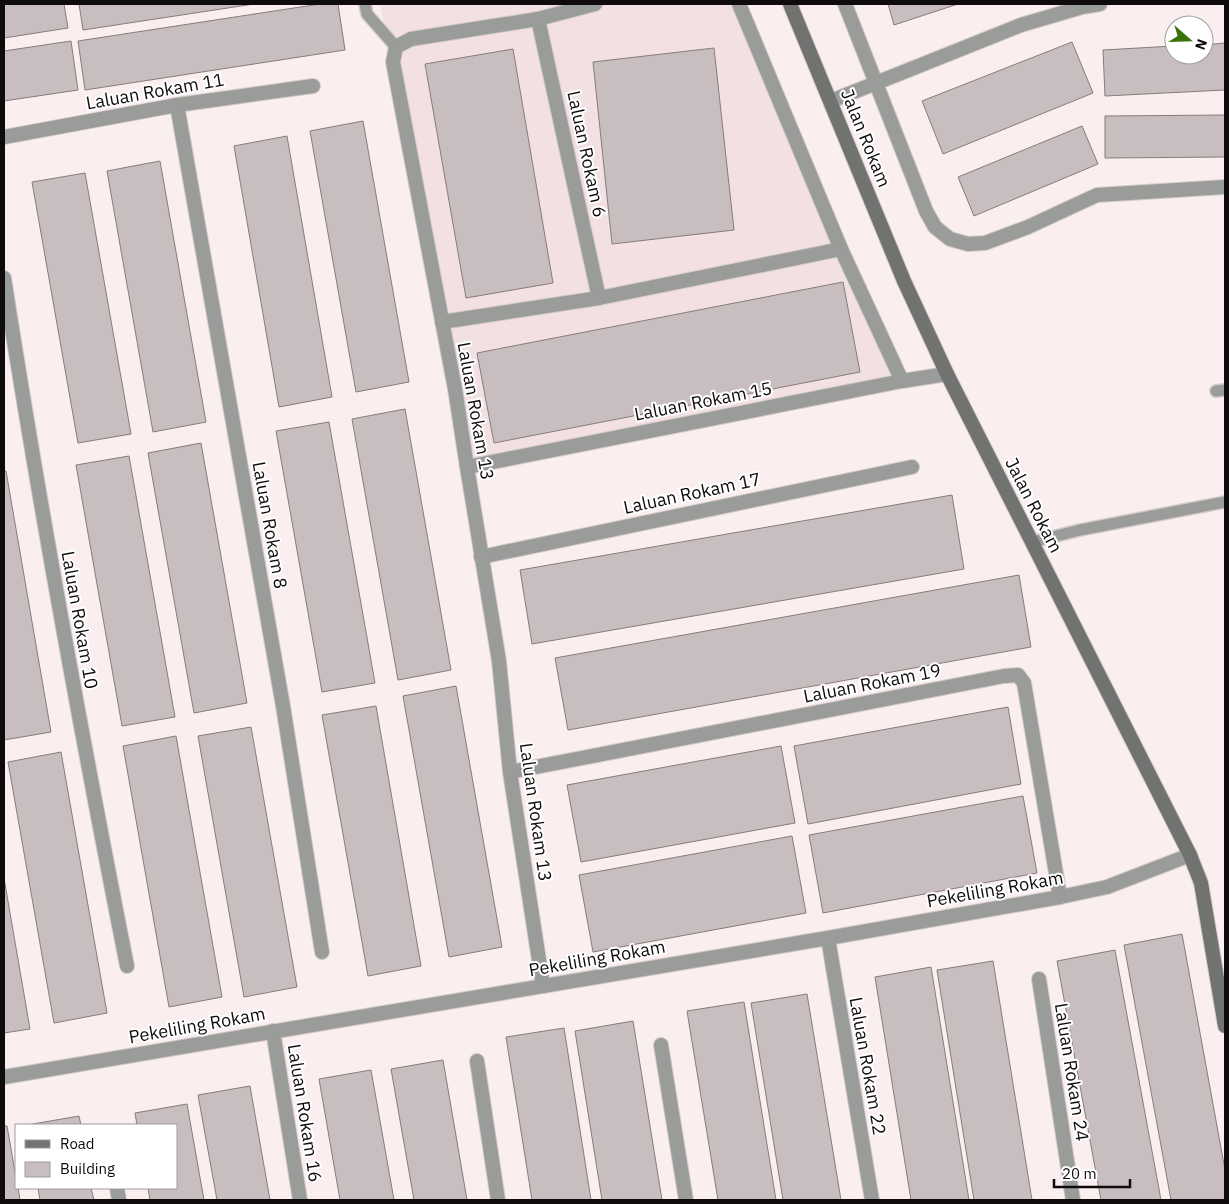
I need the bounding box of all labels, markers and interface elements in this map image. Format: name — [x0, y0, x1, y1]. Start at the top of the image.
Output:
north arrow — [1164, 15, 1214, 65]
text: N — [1191, 37, 1211, 52]
street label: Laluan Rokam 11 — [84, 68, 226, 114]
street label: Jalan Rokam — [836, 86, 896, 190]
street label: Laluan Rokam 6 — [562, 89, 612, 219]
street label: Laluan Rokam 13 — [453, 340, 499, 482]
street label: Laluan Rokam 15 — [632, 376, 774, 426]
street label: Jalan Rokam — [1000, 454, 1068, 556]
street label: Laluan Rokam 8 — [247, 460, 293, 590]
street label: Laluan Rokam 17 — [621, 467, 763, 519]
street label: Laluan Rokam 10 — [57, 549, 103, 691]
street label: Laluan Rokam 19 — [801, 658, 943, 708]
street label: Laluan Rokam 13 — [515, 741, 557, 883]
street label: Pekeliling Rokam — [925, 866, 1065, 912]
street label: Pekeliling Rokam — [527, 935, 667, 981]
street label: Laluan Rokam 22 — [845, 995, 891, 1137]
street label: Laluan Rokam 24 — [1050, 1001, 1094, 1143]
street label: Pekeliling Rokam — [127, 1002, 267, 1048]
street label: Laluan Rokam 16 — [283, 1042, 327, 1184]
legend — [15, 1124, 178, 1189]
text: Road — [60, 1134, 95, 1153]
scale bar — [1054, 1156, 1130, 1188]
text: Building — [60, 1159, 115, 1178]
text: 20 m — [1062, 1164, 1097, 1183]

